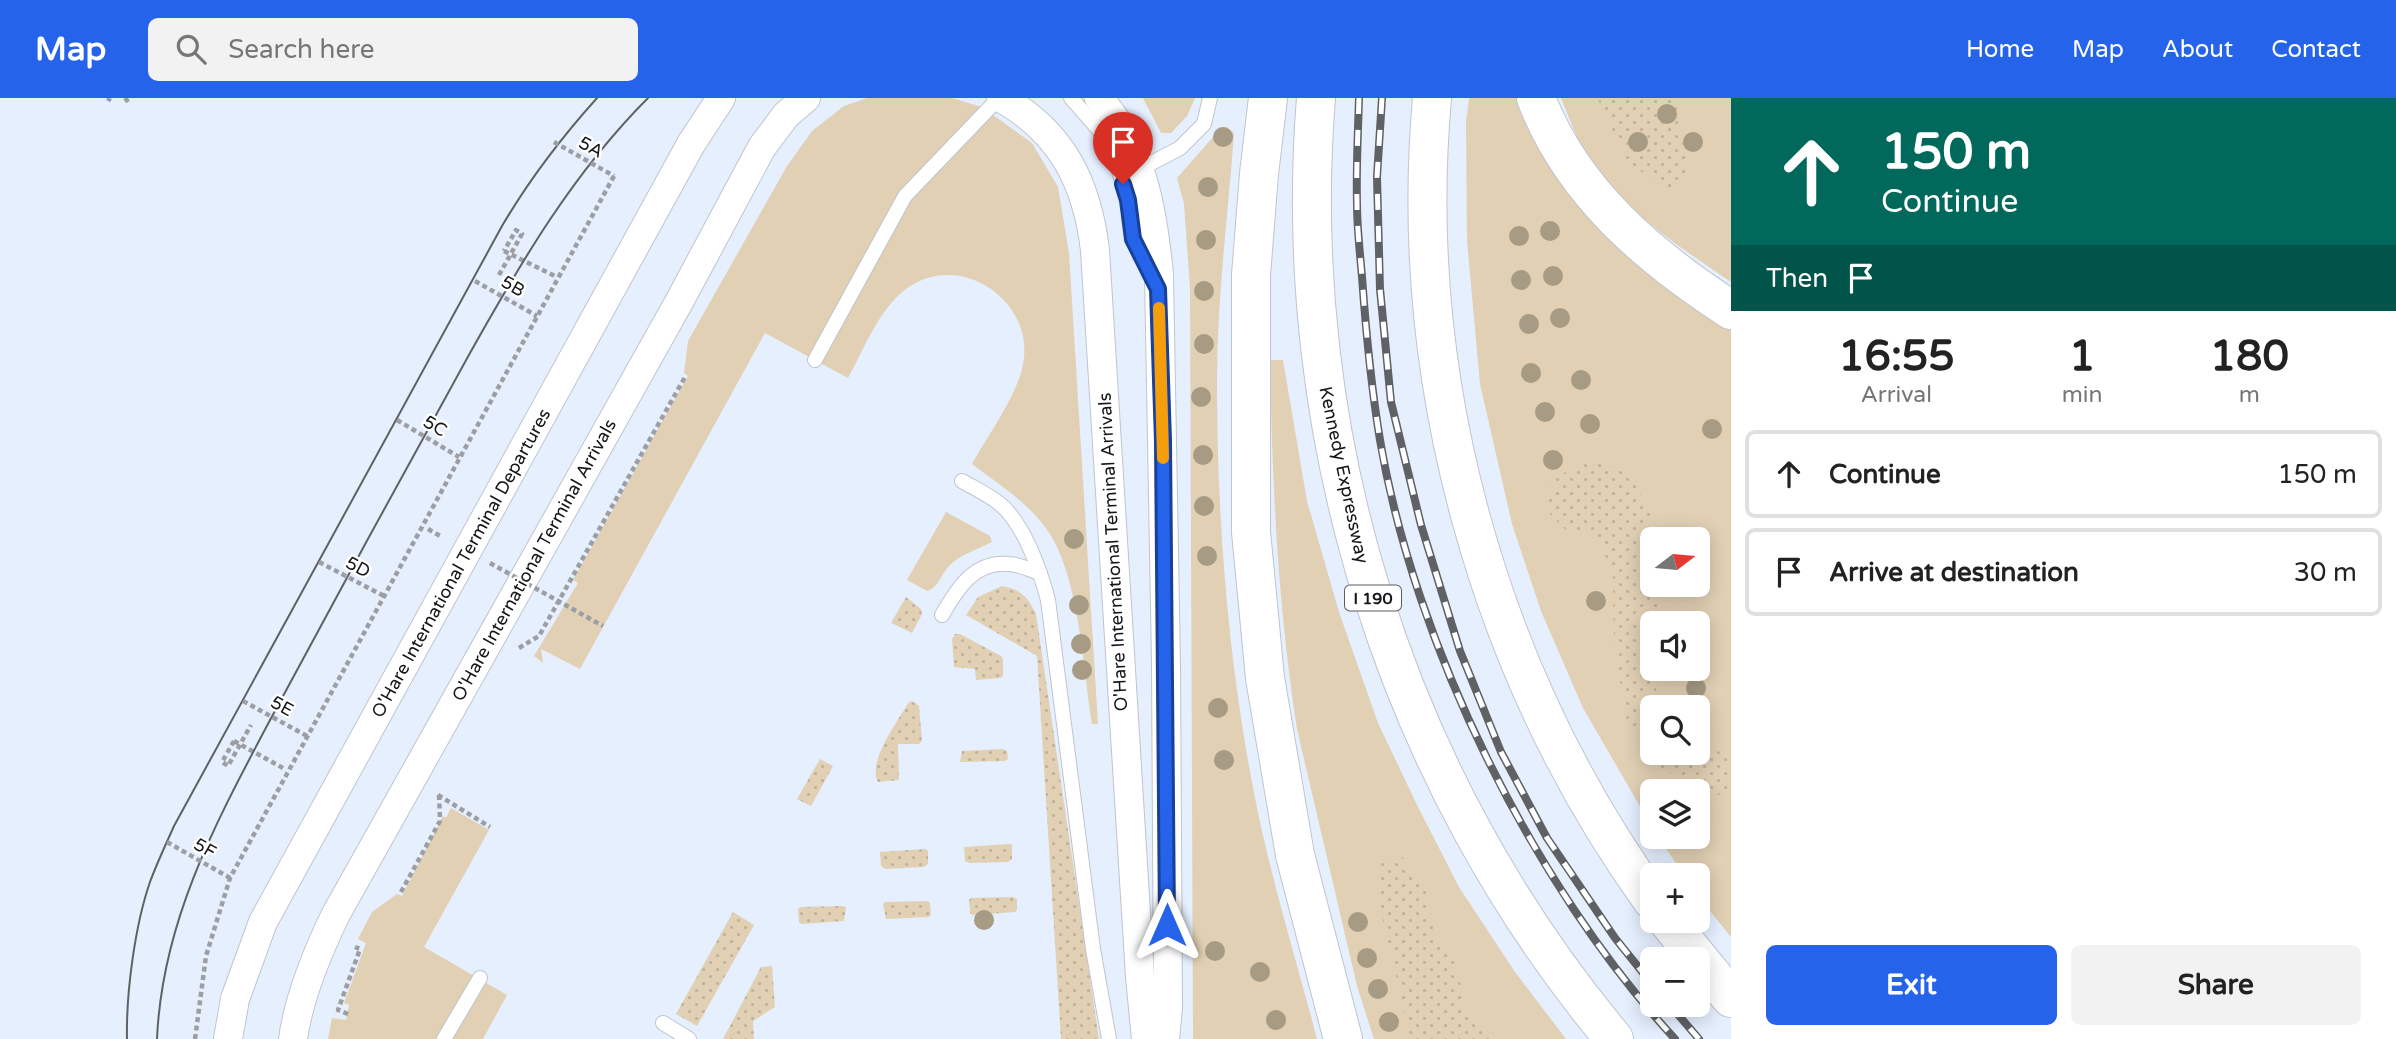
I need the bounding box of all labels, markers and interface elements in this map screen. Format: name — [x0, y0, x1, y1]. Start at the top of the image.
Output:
search box — [148, 18, 638, 81]
text: Map — [35, 30, 106, 69]
icon: search — [172, 30, 210, 68]
text: Search here — [228, 34, 374, 65]
text: Home — [1966, 35, 2034, 64]
text: Map — [2072, 35, 2124, 64]
text: About — [2162, 35, 2233, 64]
text: Contact — [2271, 35, 2361, 64]
pin — [1093, 112, 1153, 184]
icon: arrive — [1104, 123, 1142, 161]
text: 150 m — [1881, 123, 2031, 182]
icon: ahead — [1766, 126, 1857, 217]
street label: 5A — [575, 131, 607, 163]
text: Continue — [1881, 183, 2018, 221]
icon: arrive — [1842, 259, 1880, 297]
text: Then — [1766, 263, 1828, 294]
street label: 5B — [497, 271, 529, 301]
text: 16:55 — [1838, 331, 1955, 382]
text: 1 — [2069, 331, 2095, 382]
text: 180 — [2210, 331, 2289, 382]
text: Arrival — [1861, 381, 1932, 409]
text: min — [2062, 381, 2103, 409]
text: m — [2239, 381, 2260, 409]
street label: Kennedy Expressway — [1314, 384, 1374, 566]
street label: O'Hare International Terminal Arrivals — [1094, 392, 1132, 712]
street label: O'Hare International Terminal Departures — [367, 405, 555, 721]
street label: 5C — [419, 410, 451, 442]
street label: O'Hare International Terminal Arrivals — [447, 415, 621, 705]
icon: ahead — [1770, 455, 1808, 493]
text: Continue — [1829, 459, 1941, 490]
text: 150 m — [2277, 459, 2357, 490]
north arrow — [1640, 527, 1710, 597]
map controls — [1640, 527, 1710, 1017]
street label: 5D — [342, 551, 374, 583]
icon: arrive — [1770, 553, 1808, 591]
text: Arrive at destination — [1829, 557, 2079, 588]
text: 30 m — [2294, 557, 2357, 588]
road number: I 190 — [1345, 586, 1401, 610]
button: sound — [1640, 611, 1710, 681]
street label: 5E — [267, 691, 297, 721]
button: search — [1640, 695, 1710, 765]
button: layers — [1640, 779, 1710, 849]
street label: 5F — [190, 833, 220, 863]
button: + — [1640, 863, 1710, 933]
position arrow — [1130, 888, 1204, 962]
button: Exit — [1766, 945, 2057, 1025]
button: Share — [2071, 945, 2361, 1025]
button: − — [1640, 947, 1710, 1017]

